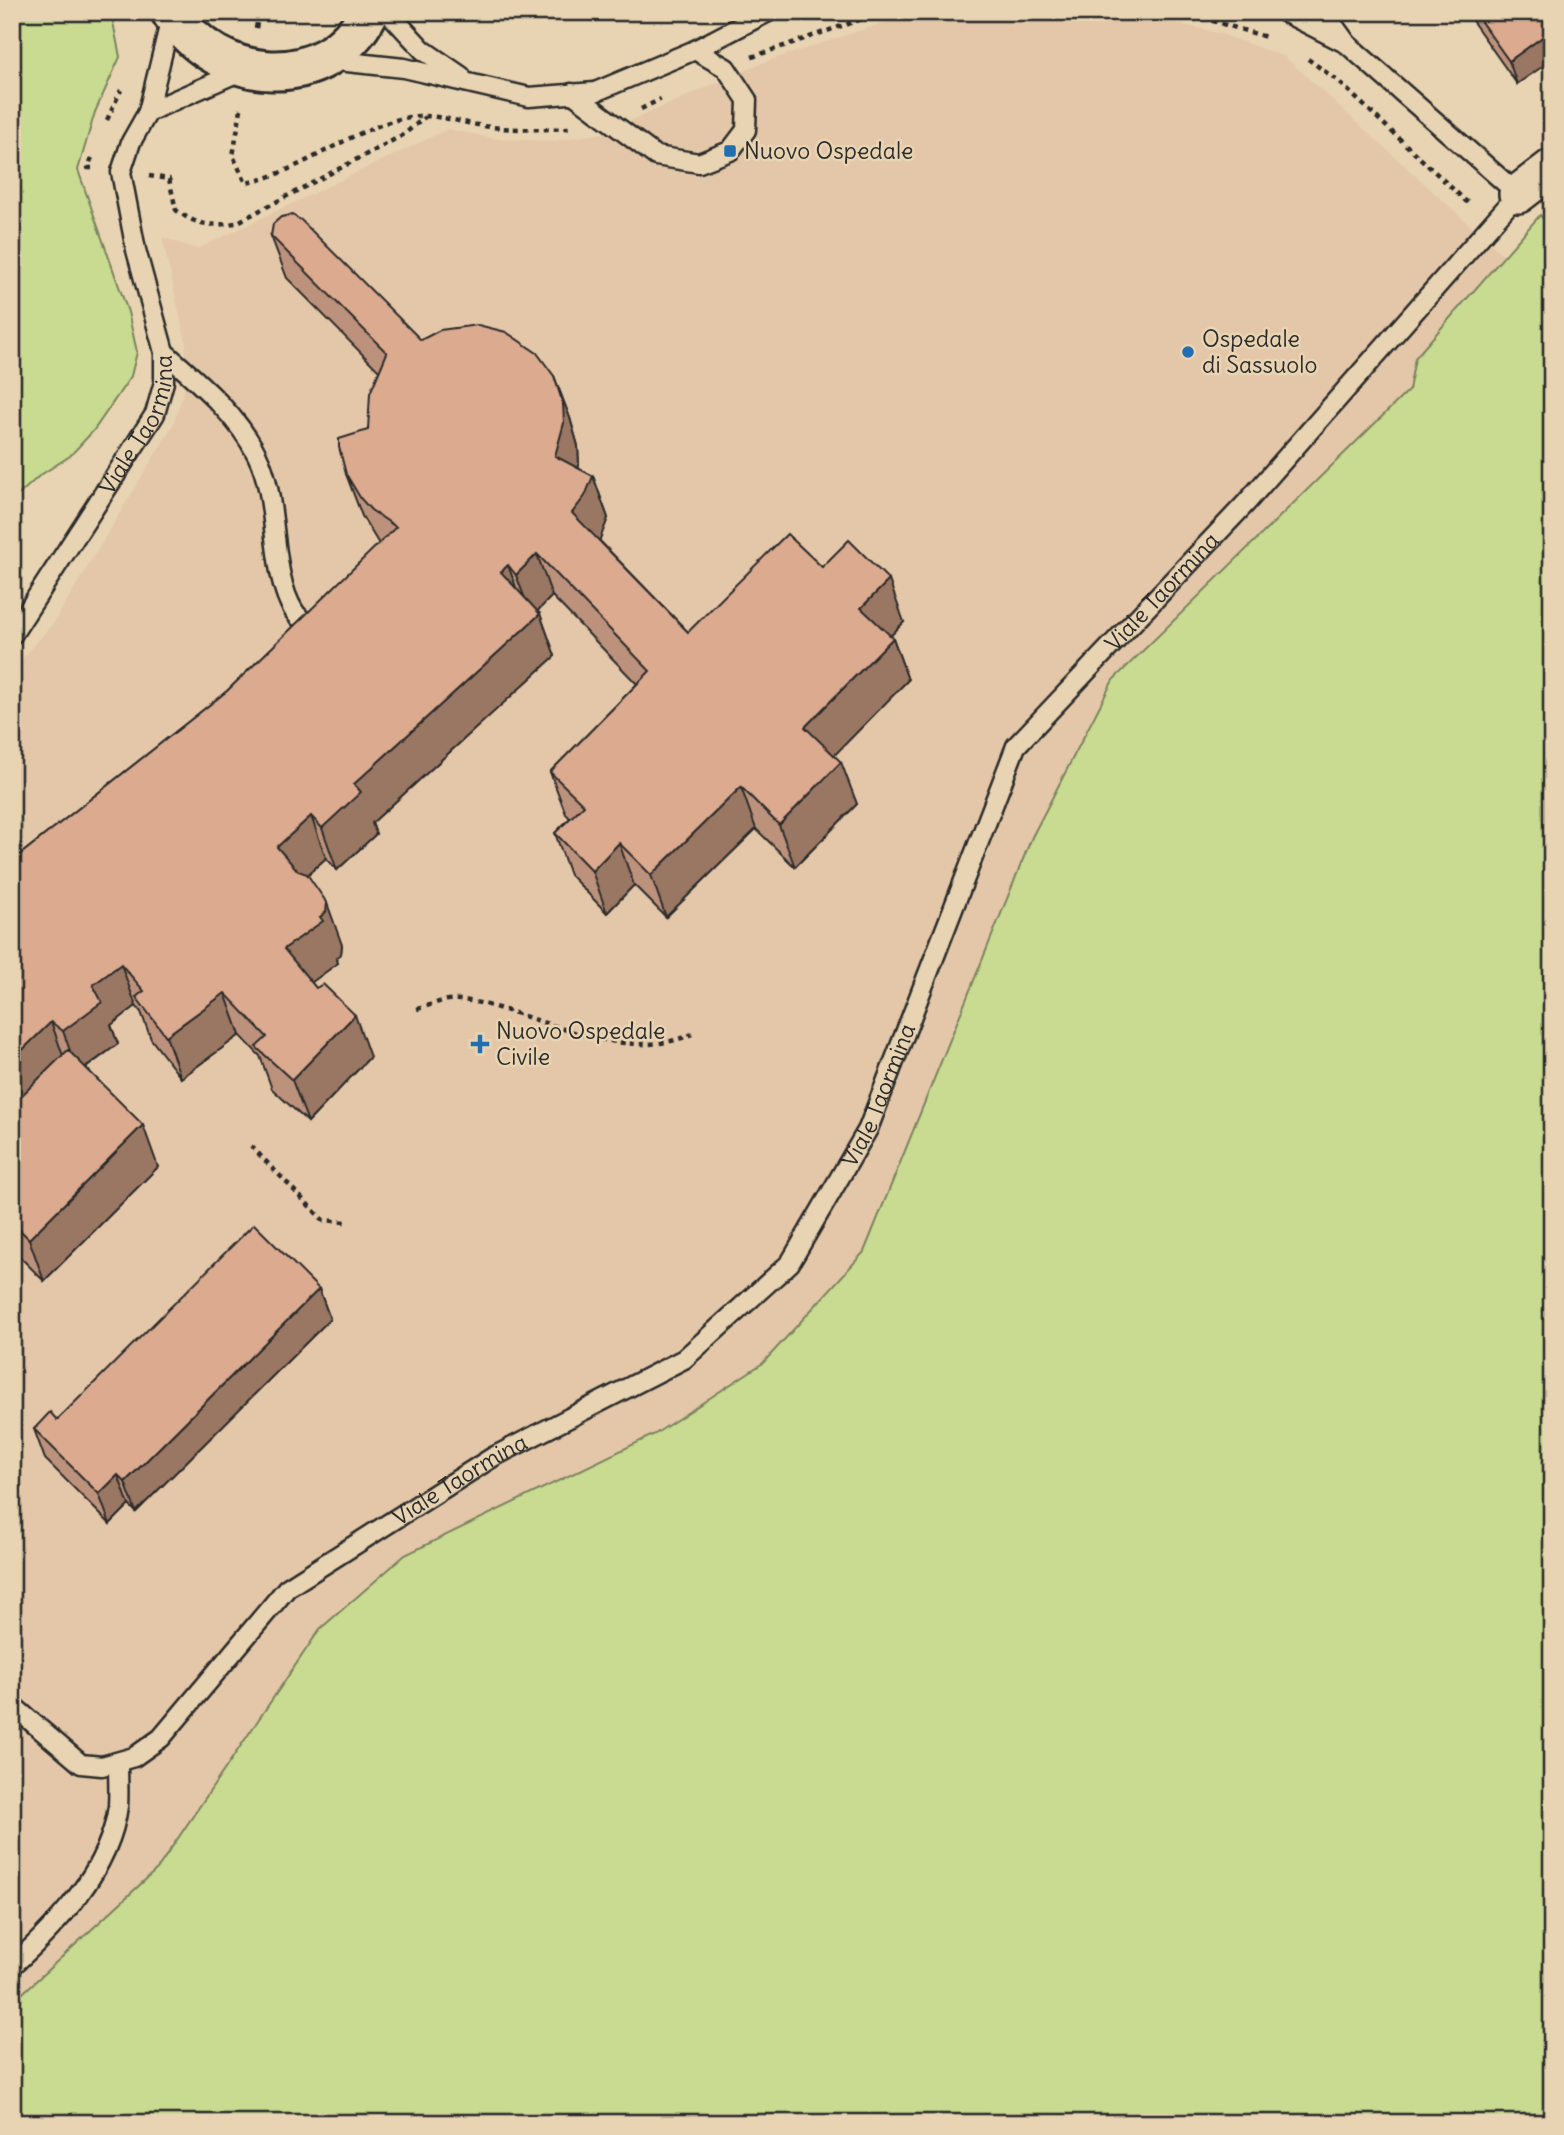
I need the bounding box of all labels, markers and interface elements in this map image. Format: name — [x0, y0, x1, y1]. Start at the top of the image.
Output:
place label: Nuovo Ospedale — [744, 136, 914, 165]
marker: Nuovo Ospedale — [722, 143, 738, 159]
place label: Ospedale di Sassuolo — [1202, 324, 1317, 379]
marker: Ospedale di Sassuolo — [1180, 344, 1196, 360]
street label: Viale Taormina — [92, 355, 178, 500]
street label: Viale Taormina — [1098, 526, 1225, 657]
place label: Nuovo Ospedale Civile — [496, 1016, 666, 1071]
street label: Viale Taormina — [834, 1019, 921, 1172]
marker: Nuovo Ospedale Civile — [470, 1034, 490, 1054]
street label: Viale Taormina — [386, 1427, 532, 1532]

